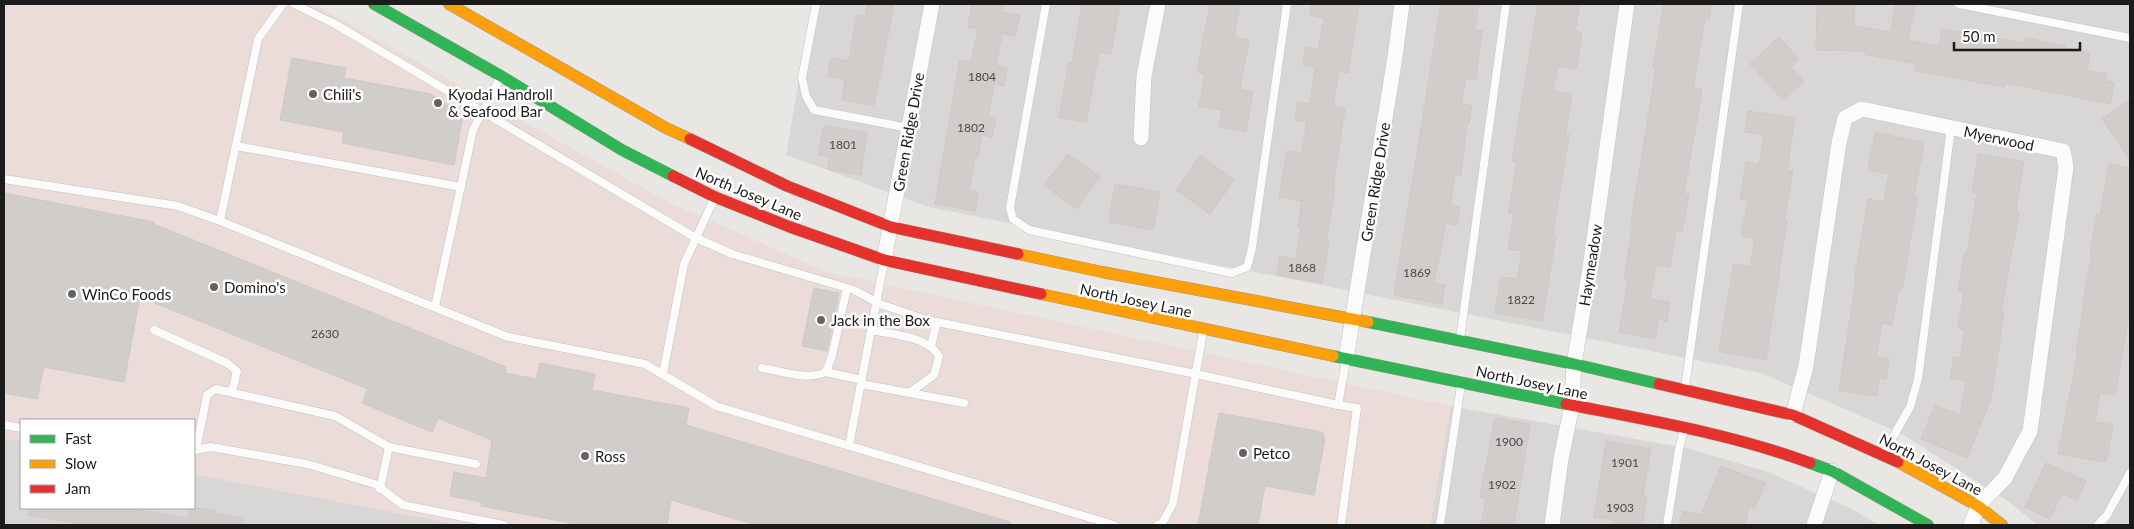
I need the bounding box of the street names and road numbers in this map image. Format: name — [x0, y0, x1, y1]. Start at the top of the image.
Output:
street label: Green Ridge Drive — [889, 71, 927, 193]
street label: Green Ridge Drive — [1357, 121, 1393, 243]
street label: Myerwood — [1962, 122, 2036, 154]
street label: North Josey Lane — [693, 162, 805, 224]
street label: Haymeadow — [1575, 223, 1605, 307]
street label: North Josey Lane — [1078, 279, 1194, 321]
street label: North Josey Lane — [1474, 361, 1590, 403]
street label: North Josey Lane — [1877, 429, 1986, 499]

